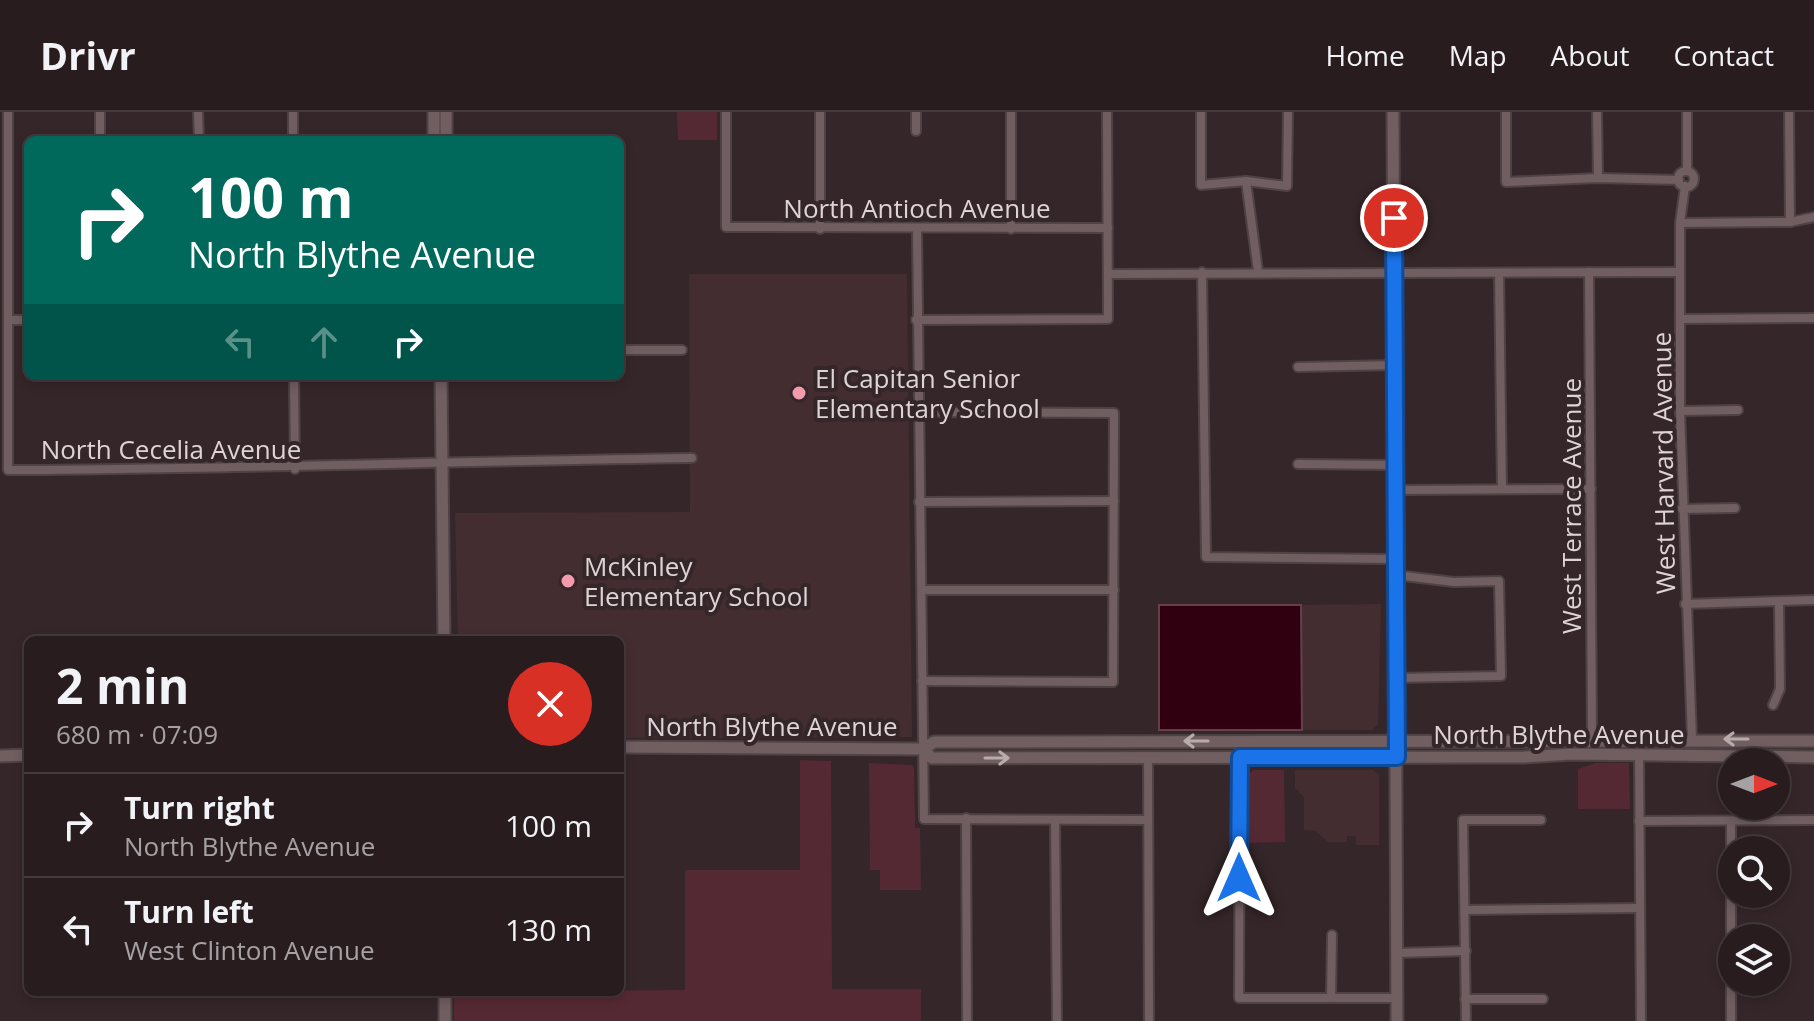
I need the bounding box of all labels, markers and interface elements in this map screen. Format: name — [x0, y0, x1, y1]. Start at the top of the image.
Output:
text: Drivr — [40, 29, 136, 81]
text: Home — [1326, 36, 1405, 74]
text: Map — [1449, 36, 1507, 74]
text: About — [1551, 36, 1629, 74]
text: Contact — [1673, 36, 1774, 74]
text: 100 m — [188, 158, 354, 234]
icon: right — [56, 168, 160, 272]
pin — [1360, 184, 1428, 252]
street label: North Antioch Avenue — [783, 190, 1051, 226]
icon: arrive — [1372, 196, 1416, 240]
text: North Blythe Avenue — [188, 230, 536, 279]
icon: left — [218, 320, 262, 364]
icon: ahead — [302, 320, 346, 364]
icon: right — [386, 320, 430, 364]
street label: West Harvard Avenue — [1643, 331, 1683, 595]
place label: El Capitan Senior Elementary School — [815, 360, 1040, 426]
street label: West Terrace Avenue — [1553, 378, 1589, 634]
marker: El Capitan Senior Elementary School — [790, 384, 808, 402]
street label: North Cecelia Avenue — [41, 431, 301, 467]
place label: McKinley Elementary School — [584, 548, 809, 614]
marker: McKinley Elementary School — [559, 572, 577, 590]
text: 2 min — [56, 653, 189, 718]
button: close — [508, 662, 592, 746]
street label: North Blythe Avenue — [646, 708, 898, 744]
text: 680 m · 07:09 — [56, 716, 218, 752]
street label: North Blythe Avenue — [1433, 716, 1685, 752]
one-way arrow — [1723, 731, 1750, 747]
one-way arrow — [1183, 733, 1210, 749]
north arrow — [1718, 748, 1790, 820]
map controls — [1718, 748, 1790, 996]
one-way arrow — [983, 750, 1010, 765]
text: Turn right — [124, 787, 275, 828]
icon: right — [56, 803, 100, 847]
text: 100 m — [505, 805, 592, 846]
text: North Blythe Avenue — [124, 828, 375, 864]
position arrow — [1197, 836, 1281, 920]
button: search — [1718, 836, 1790, 908]
text: Turn left — [124, 891, 254, 932]
icon: left — [56, 907, 100, 951]
text: 130 m — [505, 909, 592, 950]
button: layers — [1718, 924, 1790, 996]
text: West Clinton Avenue — [124, 932, 375, 968]

